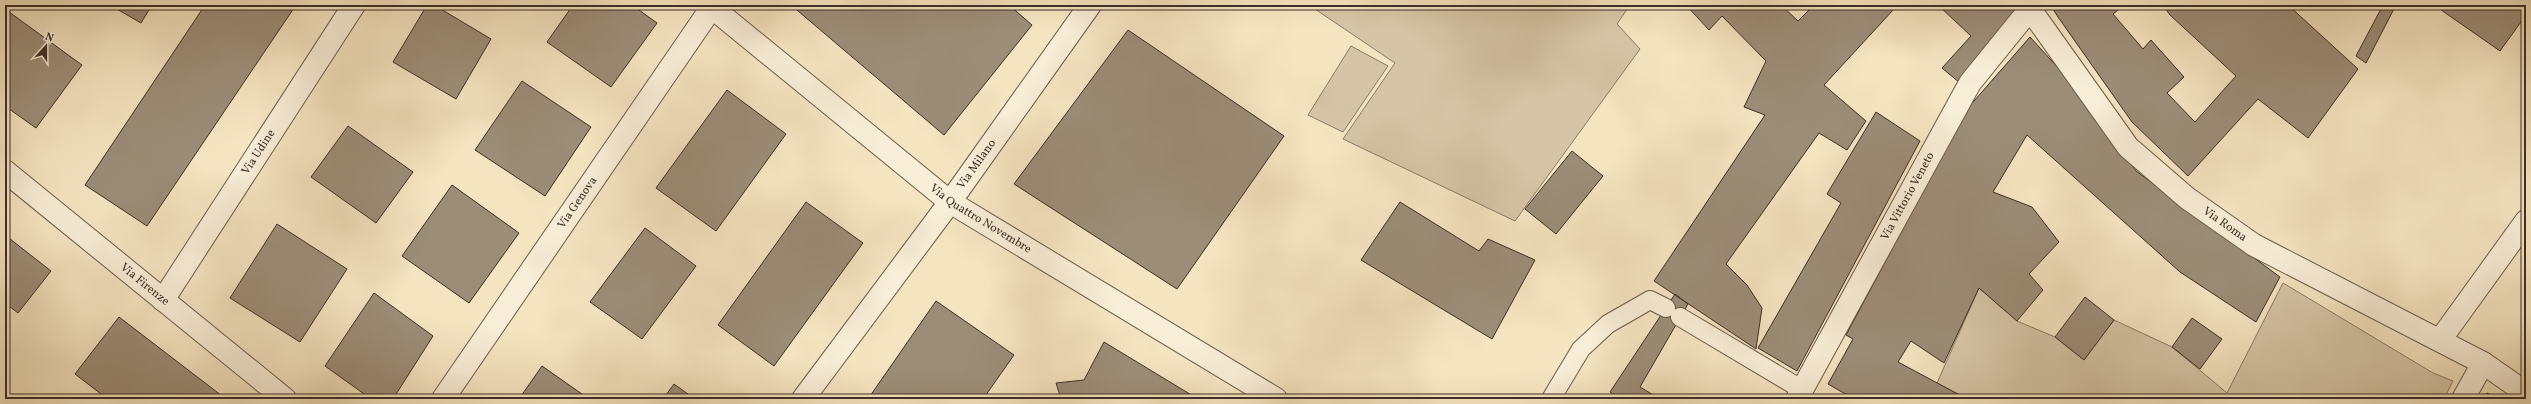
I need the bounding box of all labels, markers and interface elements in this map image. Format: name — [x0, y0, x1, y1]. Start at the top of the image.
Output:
north arrow — [26, 26, 66, 66]
text: N — [43, 30, 55, 46]
street label: Via Udine — [238, 126, 279, 178]
street label: Via Milano — [954, 136, 1000, 192]
street label: Via Vittorio Veneto — [1877, 149, 1939, 243]
street label: Via Genova — [554, 174, 601, 232]
street label: Via Quattro Novembre — [926, 180, 1035, 258]
street label: Via Roma — [2199, 203, 2250, 246]
street label: Via Firenze — [117, 260, 173, 310]

